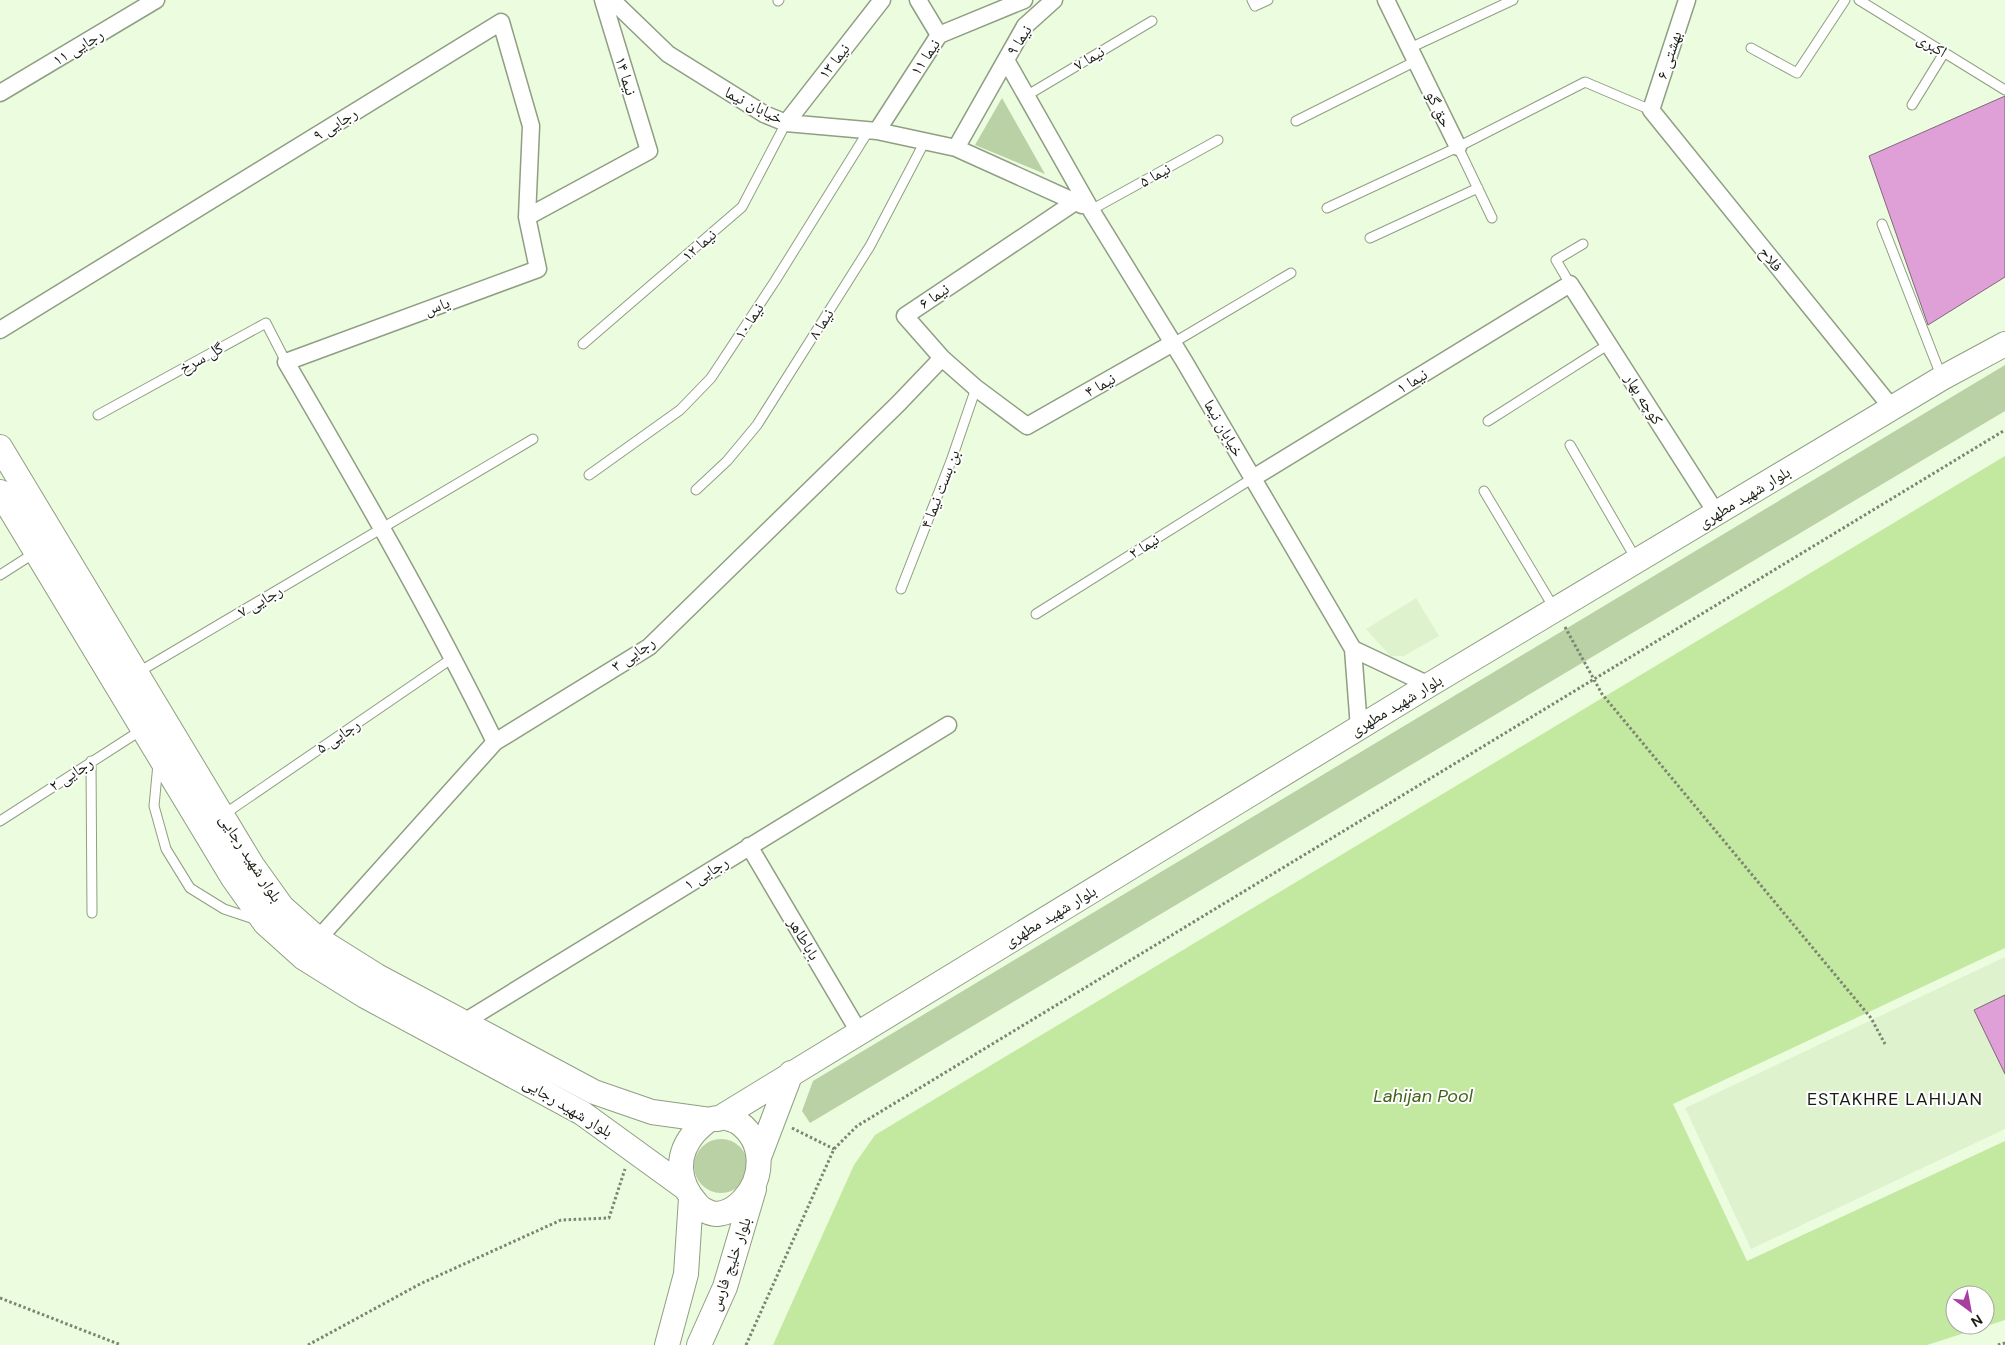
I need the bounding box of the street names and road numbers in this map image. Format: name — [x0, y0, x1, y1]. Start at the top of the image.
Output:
street label: نیما ۹ — [1001, 21, 1037, 59]
street label: رجایی ۱۱ — [49, 24, 107, 70]
street label: بهشتی ۶ — [1651, 28, 1687, 82]
street label: اکبری — [1913, 28, 1951, 62]
street label: نیما ۱۱ — [905, 35, 945, 79]
street label: نیما ۱۳ — [814, 39, 854, 83]
street label: نیما ۷ — [1070, 41, 1108, 75]
street label: نیما ۱۴ — [610, 54, 642, 98]
street label: خیابان نیما — [721, 81, 787, 129]
street label: حق گو — [1421, 87, 1457, 131]
street label: رجایی ۹ — [309, 102, 361, 146]
street label: نیما ۵ — [1136, 158, 1174, 192]
street label: نیما ۱۲ — [677, 224, 721, 266]
street label: فلاح — [1754, 242, 1788, 276]
street label: نیما ۶ — [915, 278, 953, 314]
street label: یاس — [421, 292, 453, 320]
street label: نیما ۱۰ — [729, 299, 769, 343]
street label: نیما ۸ — [804, 305, 838, 343]
street label: گل سرخ — [175, 337, 227, 379]
street label: نیما ۱ — [1393, 364, 1431, 398]
street label: نیما ۴ — [1081, 368, 1119, 402]
street label: کوچه بهار — [1620, 369, 1668, 429]
street label: خیابان نیما — [1199, 396, 1249, 460]
street label: بن بست نیما ۴ — [915, 447, 965, 531]
street label: بلوار شهید مطهری — [1694, 461, 1794, 533]
street label: نیما ۲ — [1125, 529, 1163, 563]
street label: رجایی ۷ — [234, 580, 286, 622]
street label: رجایی ۳ — [607, 632, 659, 676]
street label: بلوار شهید مطهری — [1346, 669, 1446, 741]
street label: رجایی ۵ — [312, 714, 364, 758]
street label: رجایی ۲ — [45, 752, 97, 796]
street label: بلوار شهید رجایی — [215, 810, 287, 906]
street label: رجایی ۱ — [680, 851, 732, 895]
street label: بلوار شهید مطهری — [1000, 880, 1100, 952]
street label: باباطاهر — [783, 913, 825, 964]
street label: بلوار شهید رجایی — [519, 1072, 617, 1142]
street label: بلوار خلیج فارس — [704, 1214, 756, 1314]

